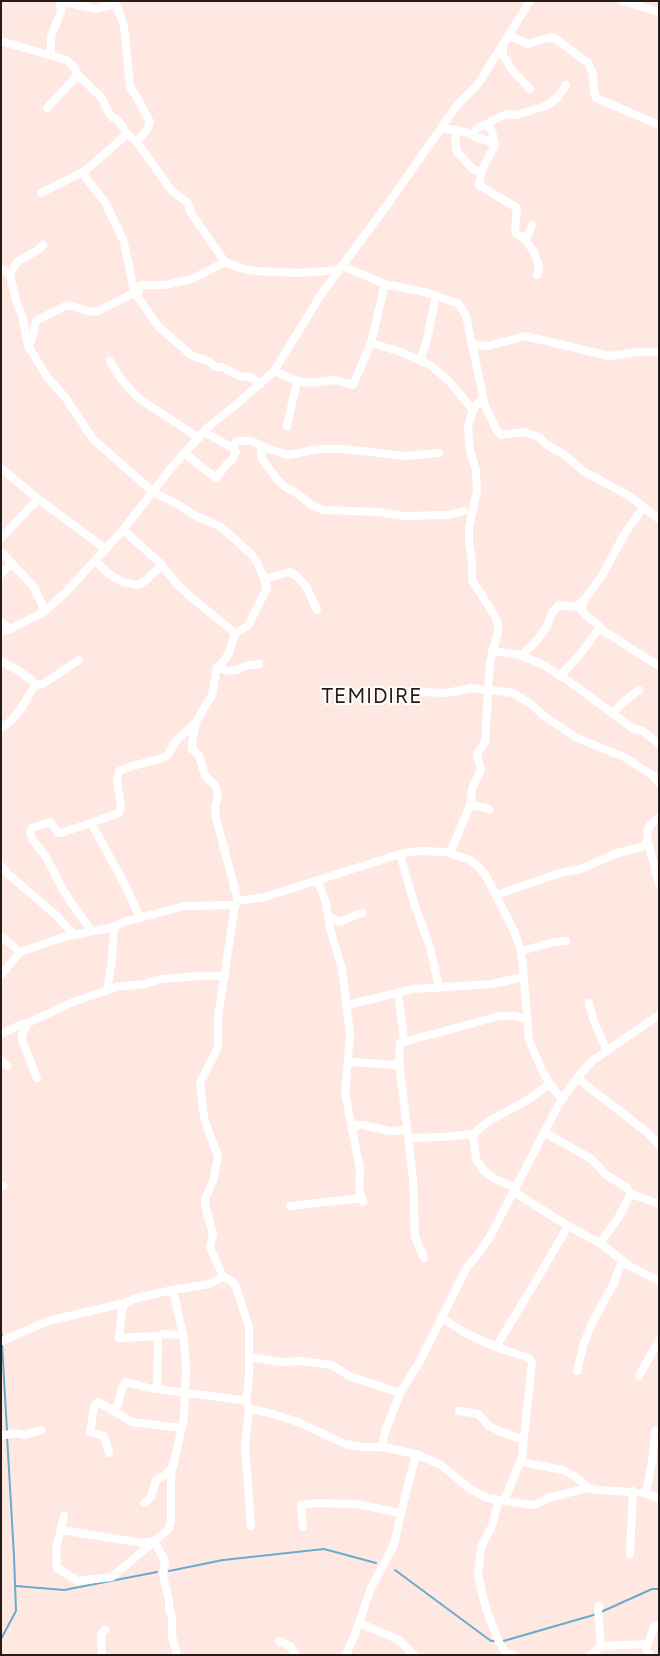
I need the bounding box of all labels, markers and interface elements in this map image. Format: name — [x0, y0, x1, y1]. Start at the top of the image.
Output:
district label: TEMIDIRE — [320, 684, 424, 710]

